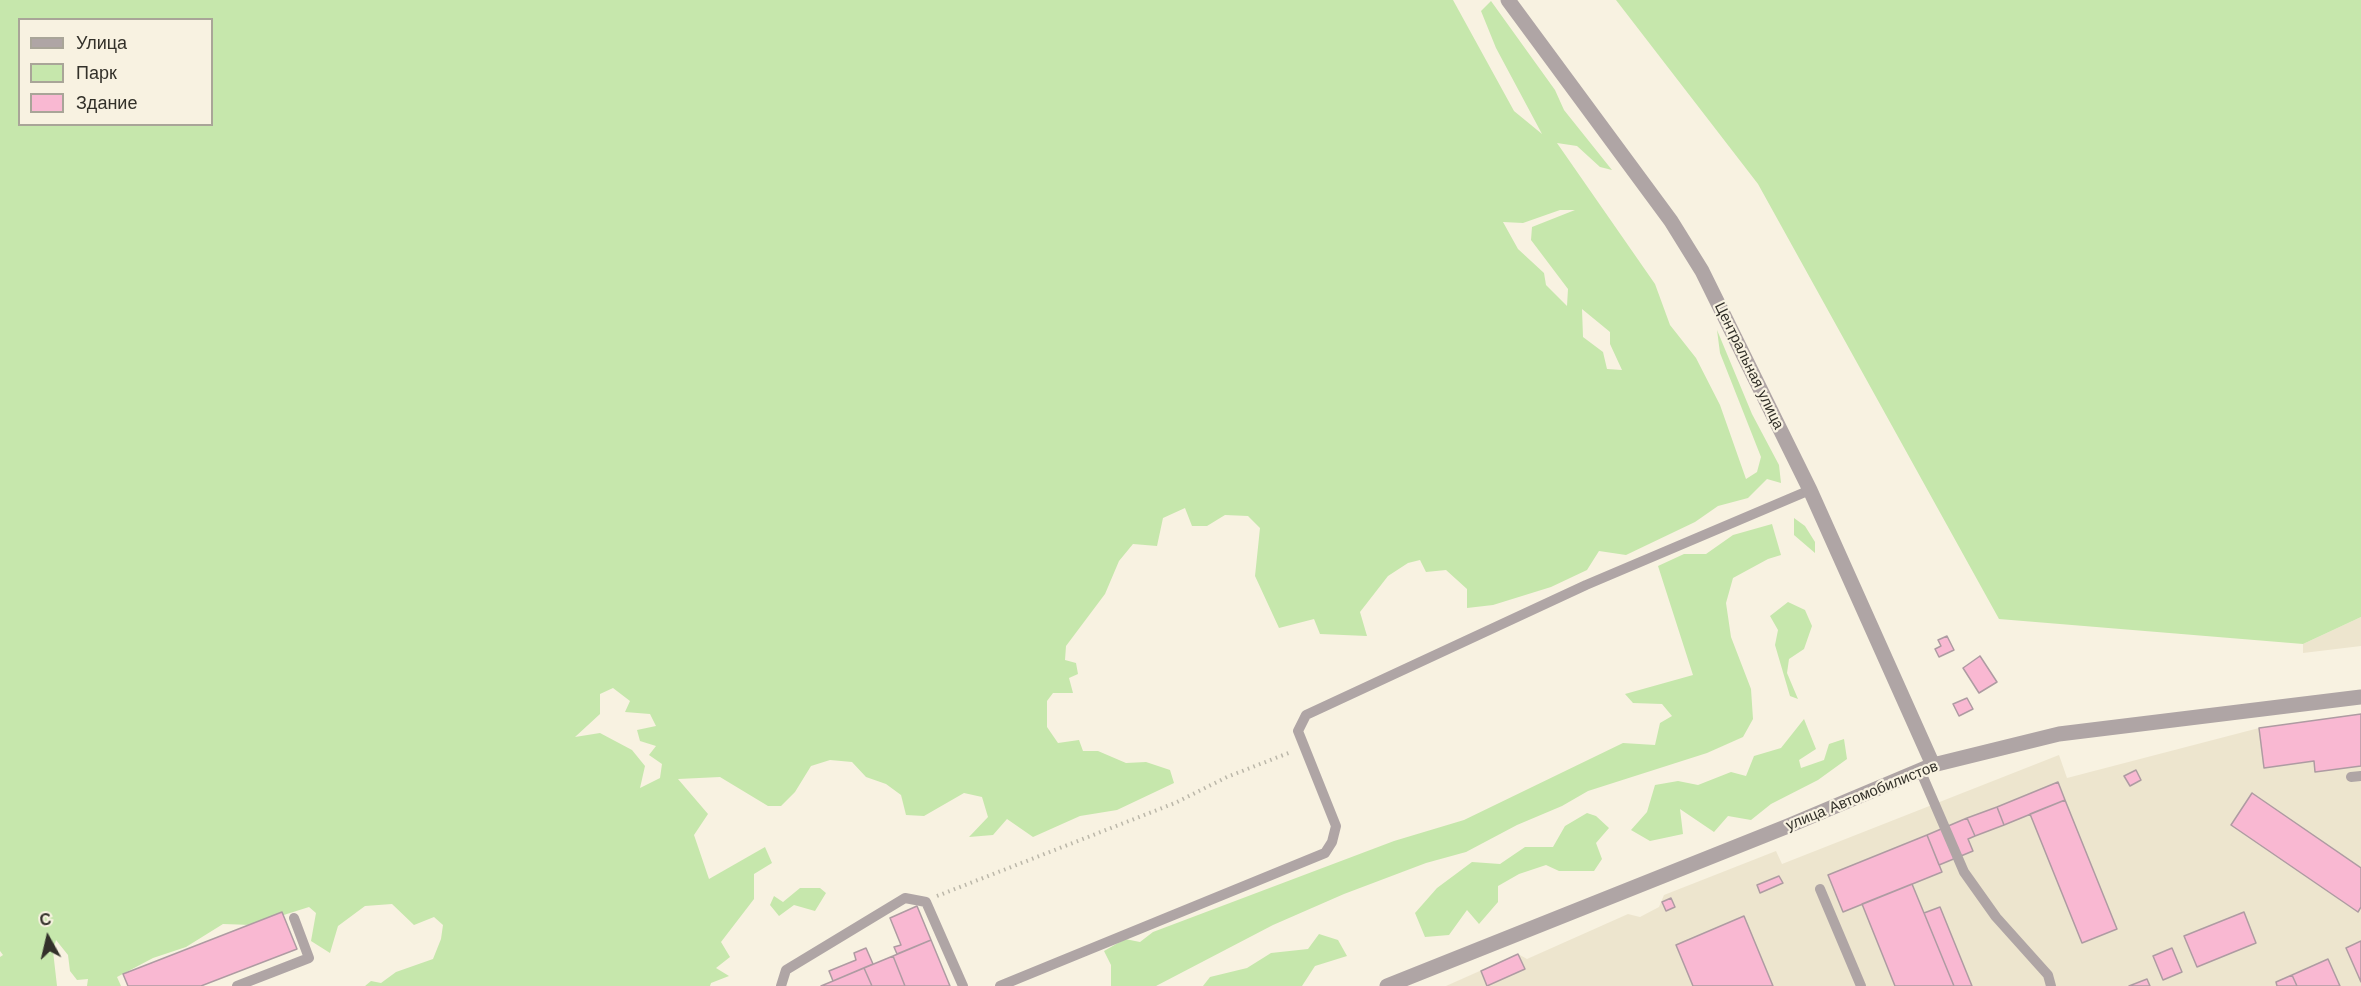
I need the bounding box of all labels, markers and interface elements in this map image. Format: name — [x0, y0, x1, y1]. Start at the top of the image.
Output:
legend — [18, 18, 213, 126]
text: Улица — [76, 32, 127, 53]
text: Парк — [76, 62, 117, 83]
text: Здание — [76, 92, 137, 113]
street label: Центральная улица — [1710, 300, 1788, 432]
street label: улица Автомобилистов — [1783, 757, 1941, 835]
north arrow — [18, 908, 78, 968]
text: С — [38, 909, 52, 930]

